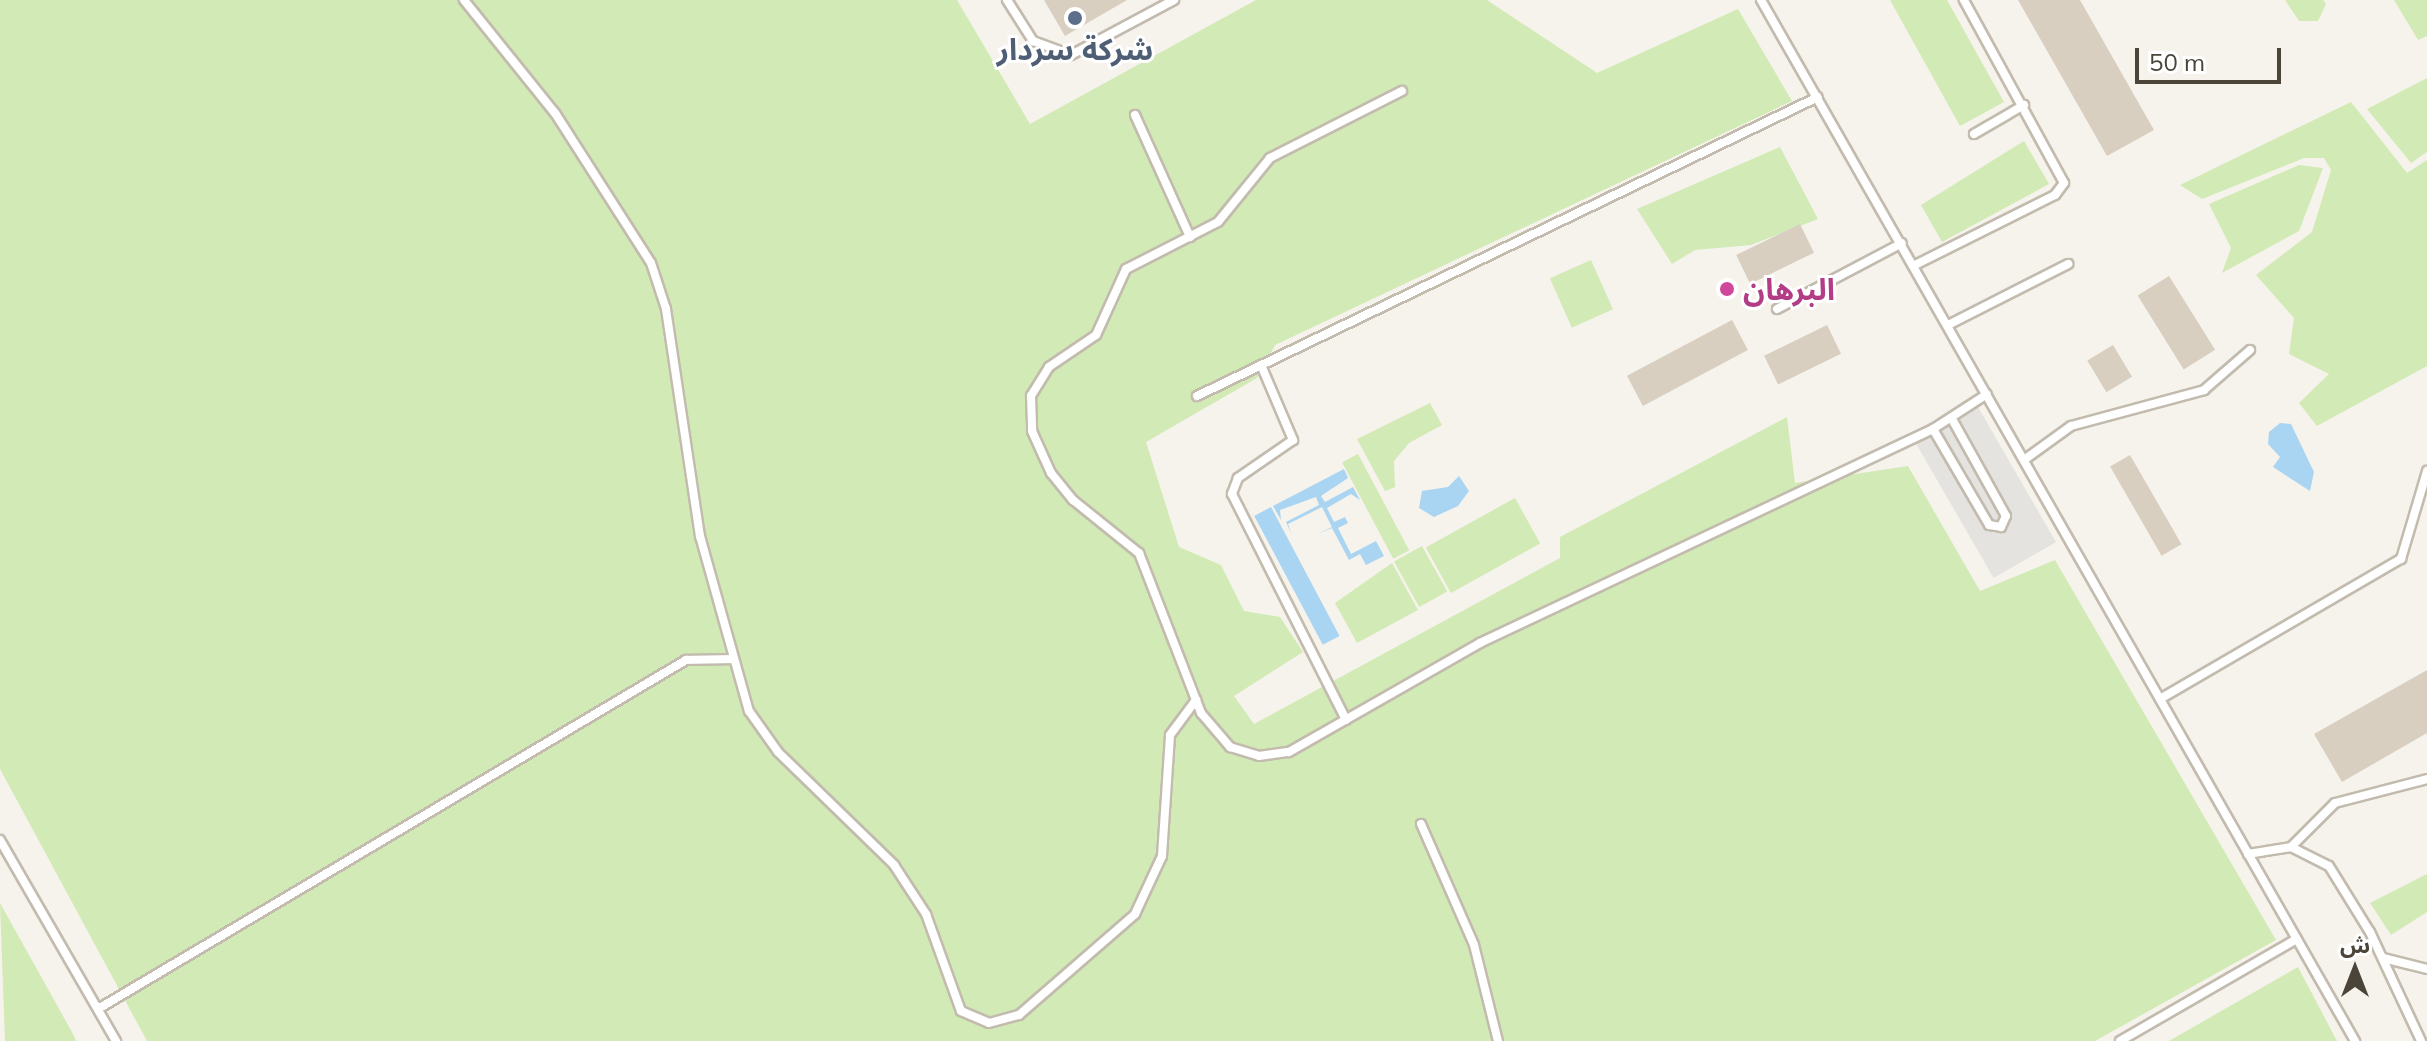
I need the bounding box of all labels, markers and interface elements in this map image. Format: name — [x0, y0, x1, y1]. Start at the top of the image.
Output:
marker: شركة سردار — [1066, 9, 1084, 27]
place label: شركة سردار — [997, 31, 1153, 67]
scale bar — [2139, 32, 2285, 82]
text: 50 m — [2149, 47, 2205, 77]
place label: البرهان — [1743, 271, 1835, 307]
marker: البرهان — [1718, 280, 1736, 298]
north arrow — [2315, 929, 2395, 1009]
text: ش — [2340, 931, 2370, 959]

